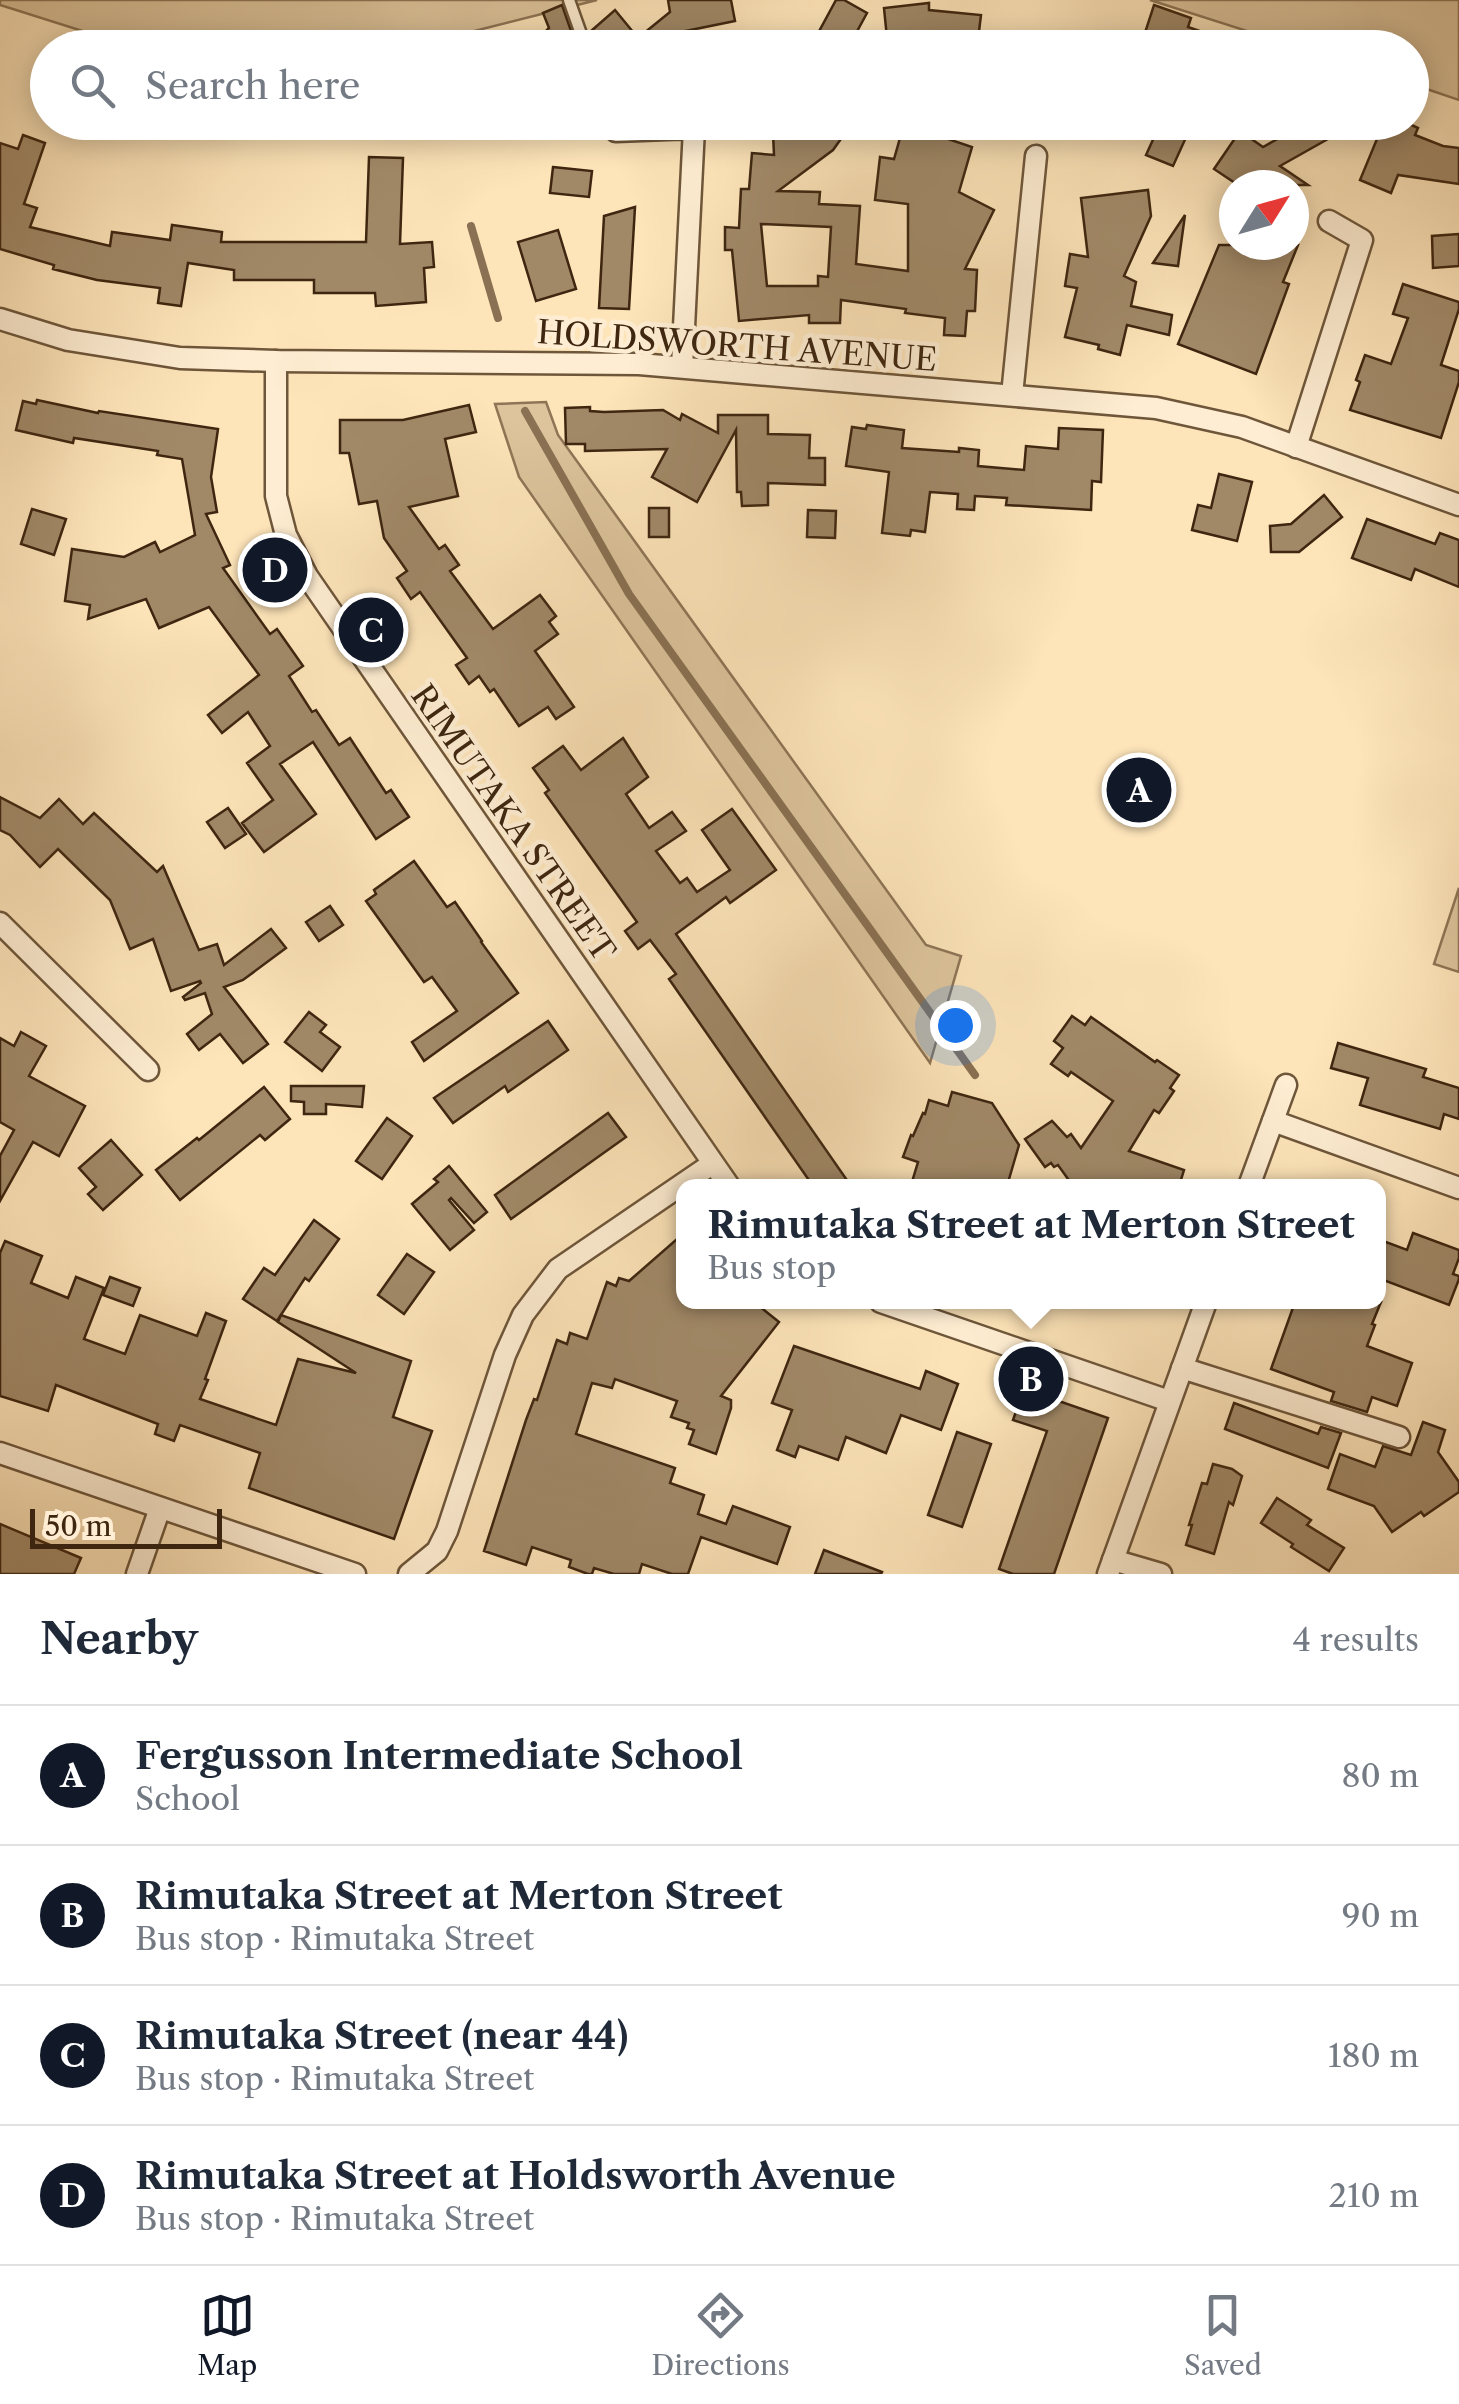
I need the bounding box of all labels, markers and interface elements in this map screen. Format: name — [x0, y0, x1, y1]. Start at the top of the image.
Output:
search box — [30, 30, 1429, 140]
icon: search — [65, 58, 120, 113]
text: Search here — [145, 62, 360, 109]
north arrow — [1219, 170, 1309, 260]
street label: HOLDSWORTH AVENUE — [536, 312, 938, 379]
pin: D — [242, 532, 308, 608]
pin: C — [338, 592, 404, 668]
street label: RIMUTAKA STREET — [403, 677, 624, 968]
pin: A — [1106, 752, 1172, 828]
your location — [930, 1000, 981, 1051]
popup — [676, 1179, 1386, 1309]
text: Rimutaka Street at Merton Street — [707, 1201, 1355, 1248]
text: Bus stop — [707, 1248, 836, 1287]
pin: B — [998, 1342, 1064, 1416]
scale bar — [30, 1504, 222, 1548]
text: 50 m — [45, 1509, 112, 1543]
text: Nearby — [40, 1613, 198, 1665]
text: 4 results — [1293, 1620, 1419, 1659]
text: Fergusson Intermediate School — [135, 1732, 743, 1779]
text: A — [60, 1756, 85, 1795]
text: 80 m — [1341, 1756, 1419, 1795]
text: School — [135, 1779, 240, 1818]
text: Rimutaka Street at Merton Street — [135, 1872, 783, 1919]
text: B — [61, 1896, 84, 1935]
text: 90 m — [1342, 1896, 1419, 1935]
text: Bus stop · Rimutaka Street — [135, 1919, 534, 1958]
text: Rimutaka Street (near 44) — [135, 2012, 628, 2059]
text: C — [60, 2036, 85, 2075]
text: 180 m — [1328, 2036, 1419, 2075]
text: Bus stop · Rimutaka Street — [135, 2059, 534, 2098]
text: Rimutaka Street at Holdsworth Avenue — [135, 2152, 896, 2199]
text: D — [59, 2176, 86, 2215]
text: 210 m — [1329, 2176, 1419, 2215]
text: Bus stop · Rimutaka Street — [135, 2199, 534, 2238]
tab: Map — [197, 2288, 257, 2382]
tab: Directions — [651, 2288, 790, 2382]
tab: Saved — [1184, 2288, 1262, 2382]

